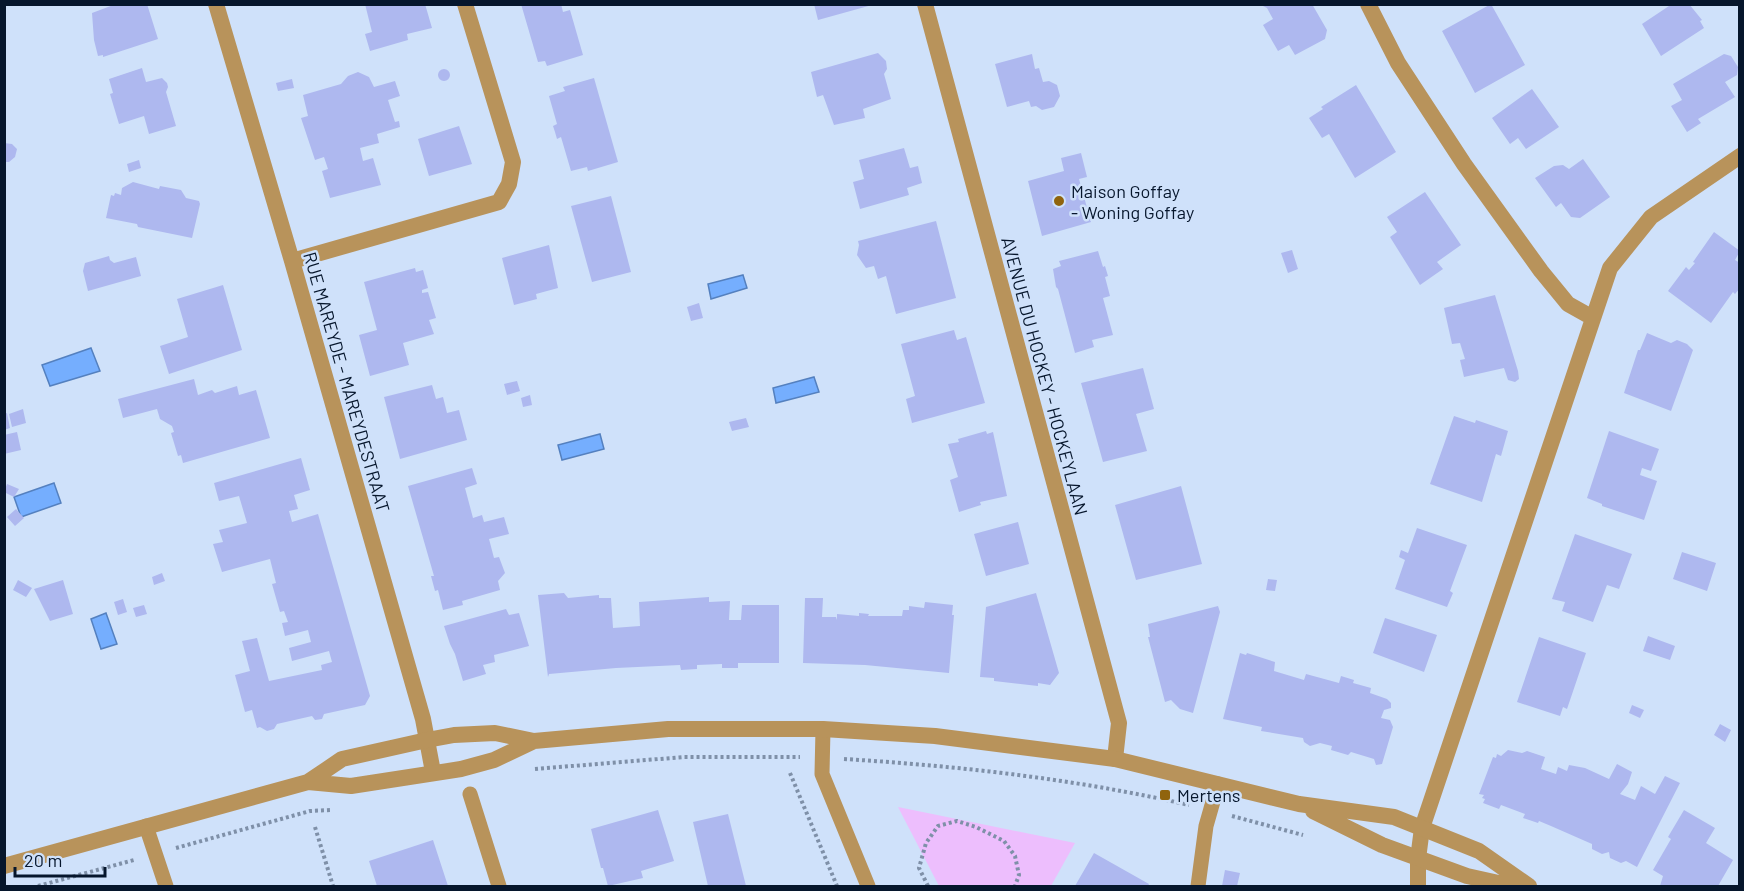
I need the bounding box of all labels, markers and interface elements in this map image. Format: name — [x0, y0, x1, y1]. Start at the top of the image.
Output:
place label: Maison Goffay - Woning Goffay — [1071, 180, 1194, 223]
marker: Maison Goffay - Woning Goffay — [1052, 194, 1066, 208]
street label: AVENUE DU HOCKEY - HOCKEYLAAN — [997, 234, 1093, 518]
street label: RUE MAREYDE - MAREYDESTRAAT — [299, 249, 395, 515]
place label: Mertens — [1177, 784, 1241, 806]
marker: Mertens — [1158, 788, 1172, 802]
scale bar — [15, 840, 105, 878]
text: 20 m — [24, 849, 62, 871]

